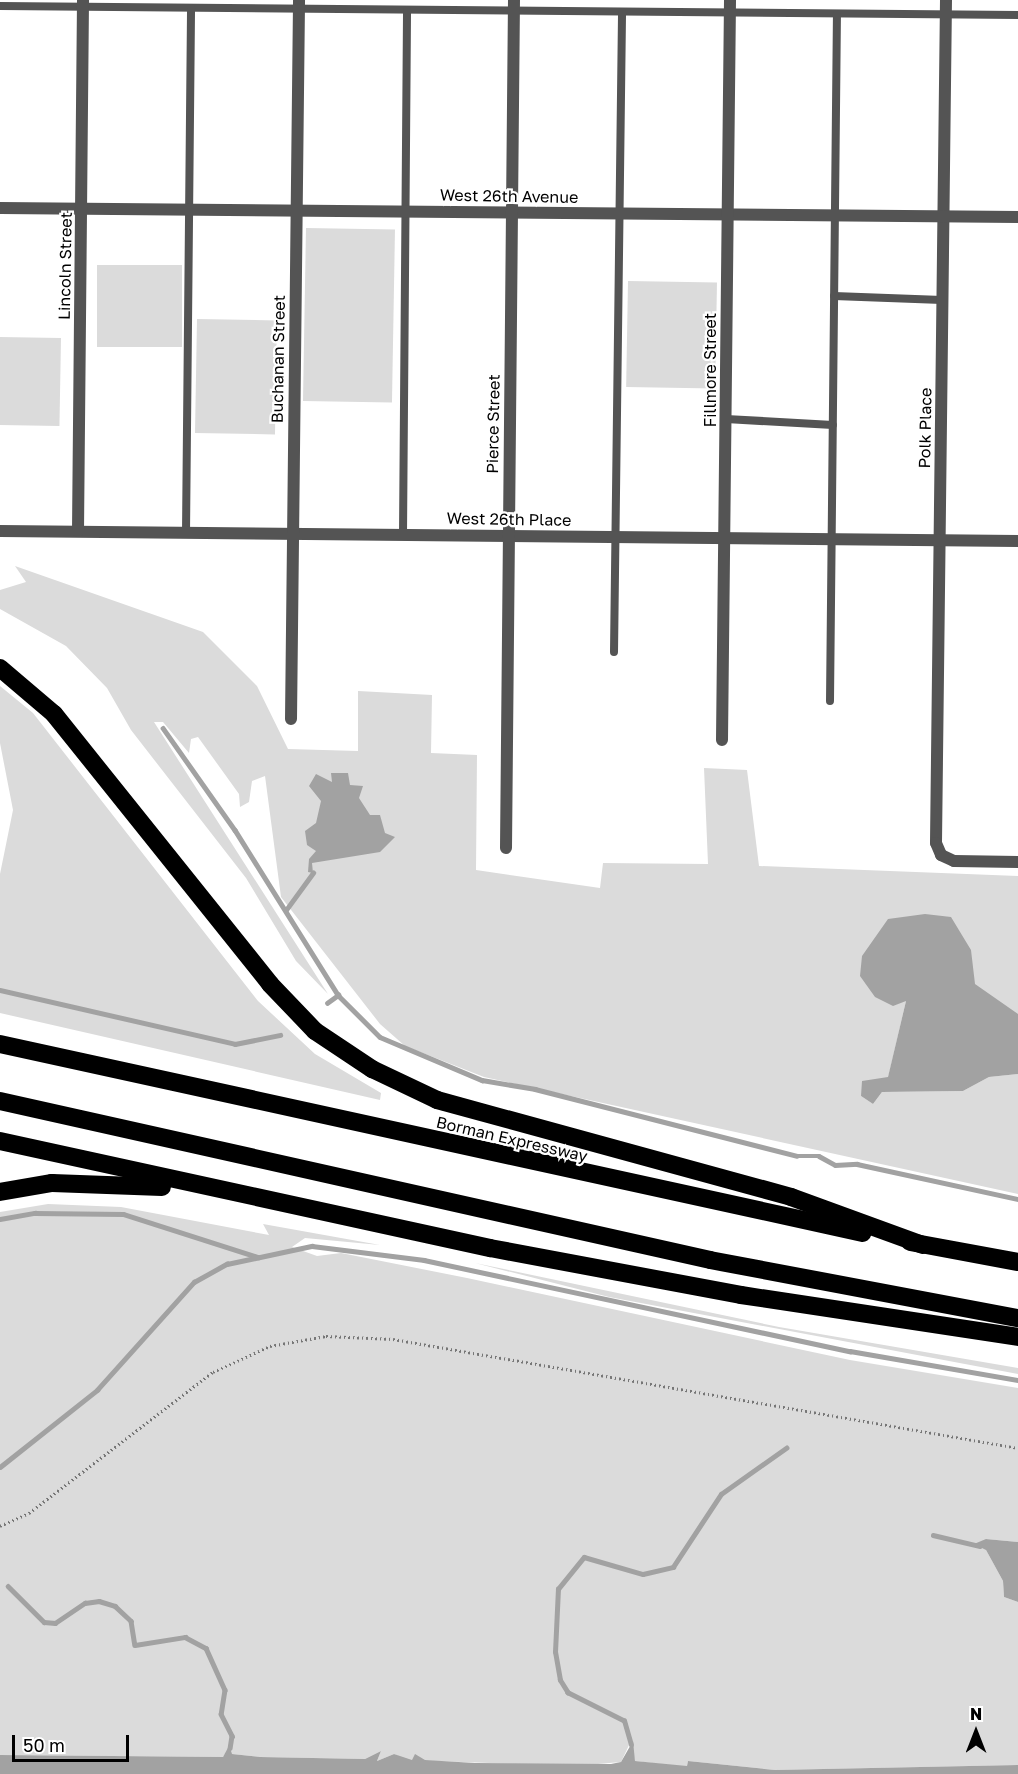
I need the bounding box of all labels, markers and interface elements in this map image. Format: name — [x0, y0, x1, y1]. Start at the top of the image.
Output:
street label: West 26th Avenue — [440, 185, 578, 207]
street label: Lincoln Street — [54, 212, 76, 320]
street label: Buchanan Street — [267, 295, 289, 423]
street label: Fillmore Street — [700, 313, 720, 427]
street label: Pierce Street — [483, 374, 503, 474]
street label: Polk Place — [915, 387, 935, 469]
street label: West 26th Place — [446, 508, 572, 530]
street label: Borman Expressway — [435, 1112, 589, 1166]
north arrow — [946, 1702, 1006, 1762]
text: N — [970, 1704, 982, 1724]
scale bar — [15, 1723, 132, 1761]
text: 50 m — [23, 1734, 65, 1756]

